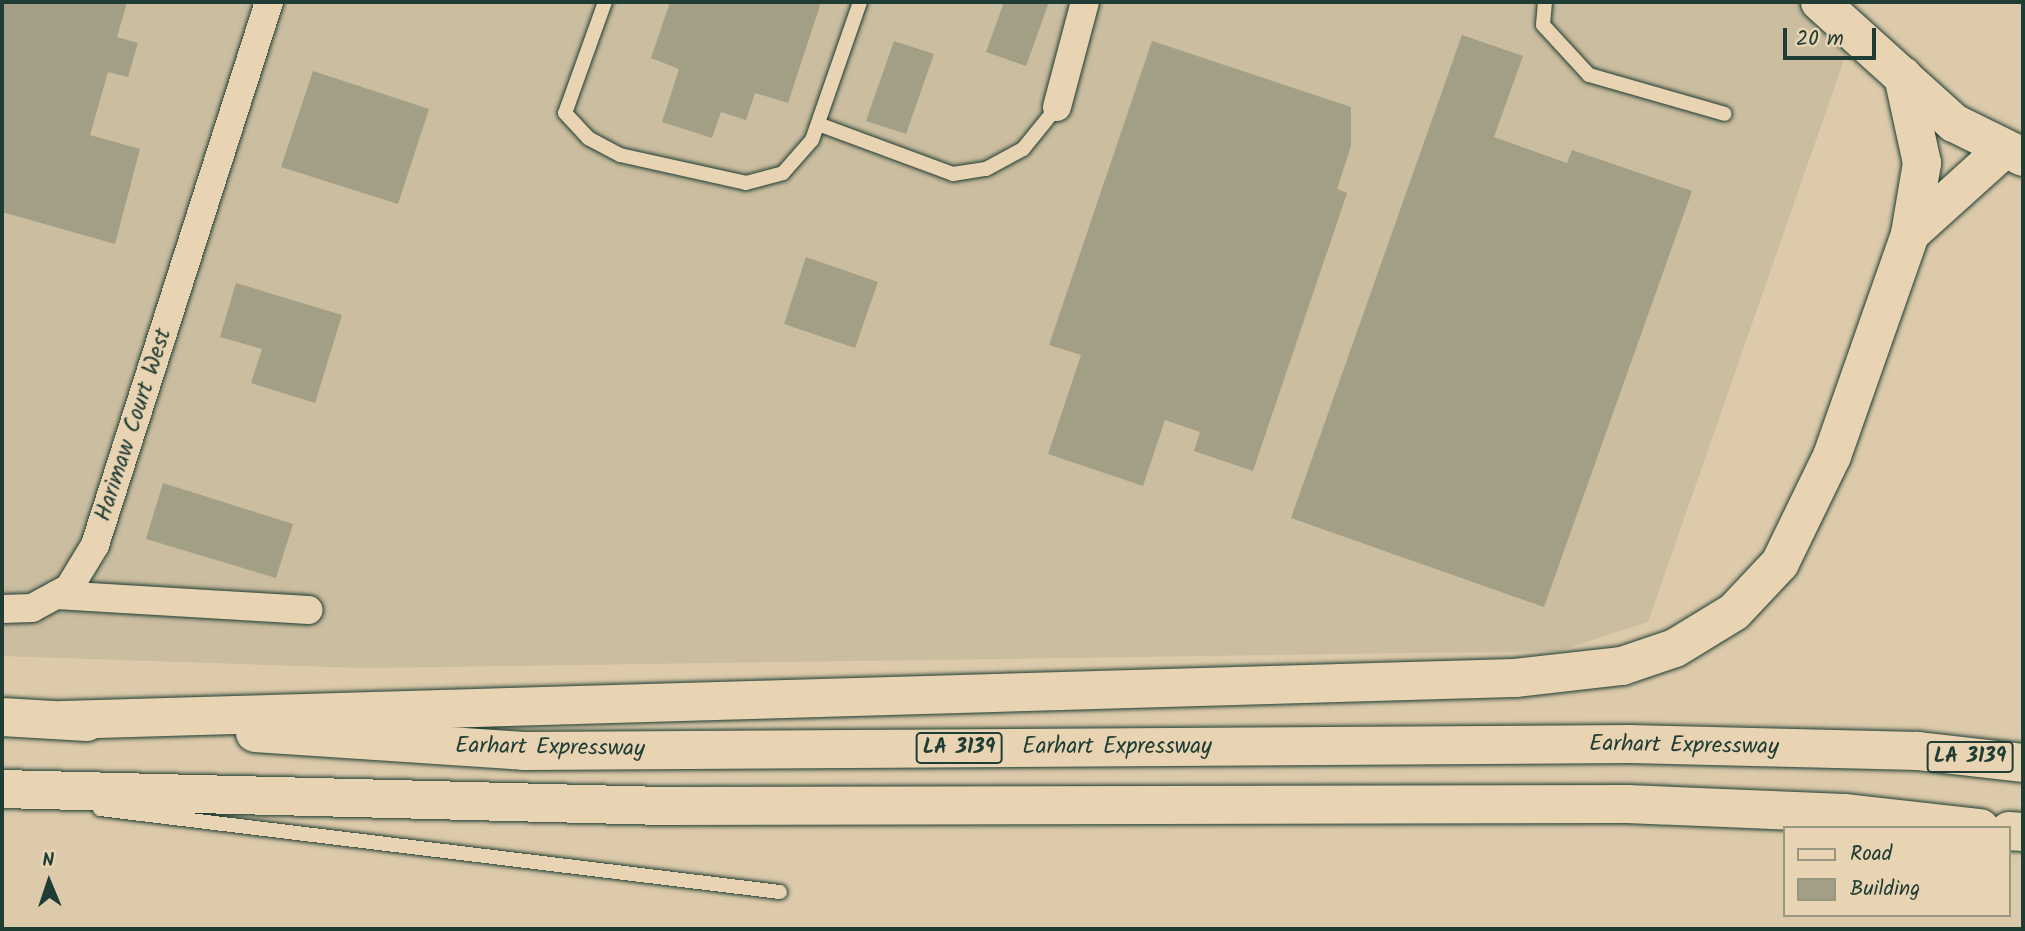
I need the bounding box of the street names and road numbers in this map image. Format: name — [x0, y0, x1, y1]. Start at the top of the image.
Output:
street label: Harimaw Court West — [90, 325, 178, 525]
road number: LA 3139 — [915, 730, 1003, 766]
street label: Earhart Expressway — [1589, 731, 1779, 761]
street label: Earhart Expressway — [455, 733, 645, 763]
street label: Earhart Expressway — [1022, 733, 1212, 761]
road number: LA 3139 — [1926, 740, 2014, 774]

